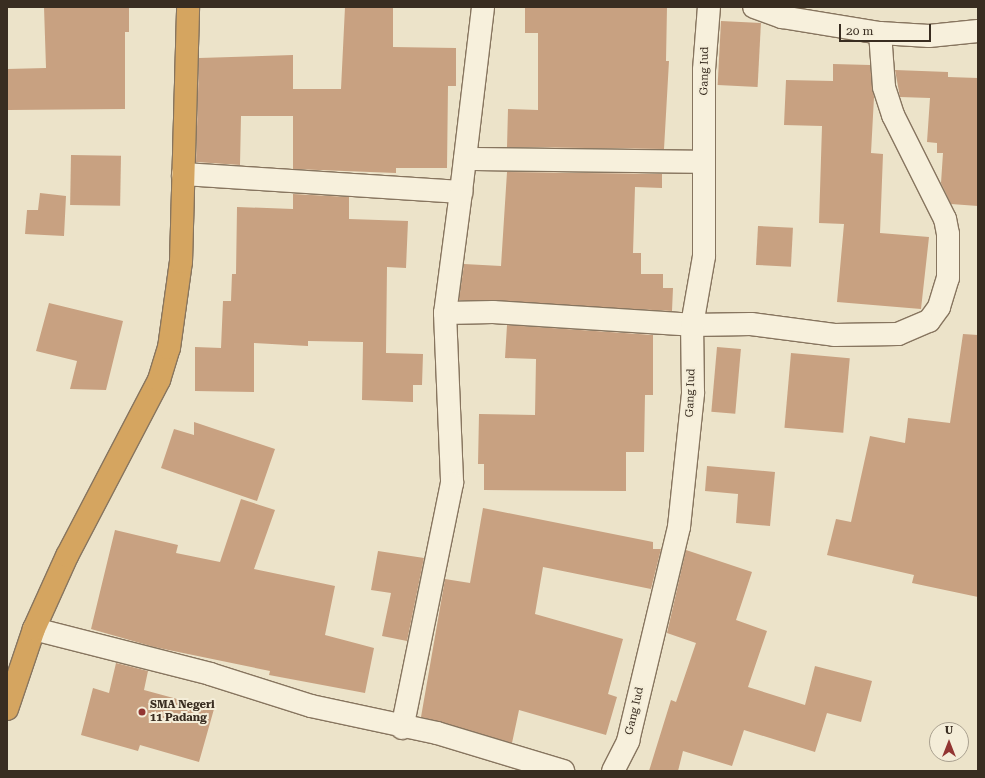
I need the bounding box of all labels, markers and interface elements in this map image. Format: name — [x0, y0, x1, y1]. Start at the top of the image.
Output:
scale bar — [841, 16, 933, 42]
text: 20 m — [846, 24, 873, 38]
street label: Gang Iud — [698, 46, 712, 96]
street label: Gang Iud — [684, 368, 698, 418]
street label: Gang Iud — [623, 686, 647, 736]
place label: SMA Negeri 11 Padang — [150, 699, 215, 725]
marker: SMA Negeri 11 Padang — [137, 707, 147, 717]
north arrow — [929, 722, 969, 762]
text: U — [945, 724, 953, 737]

